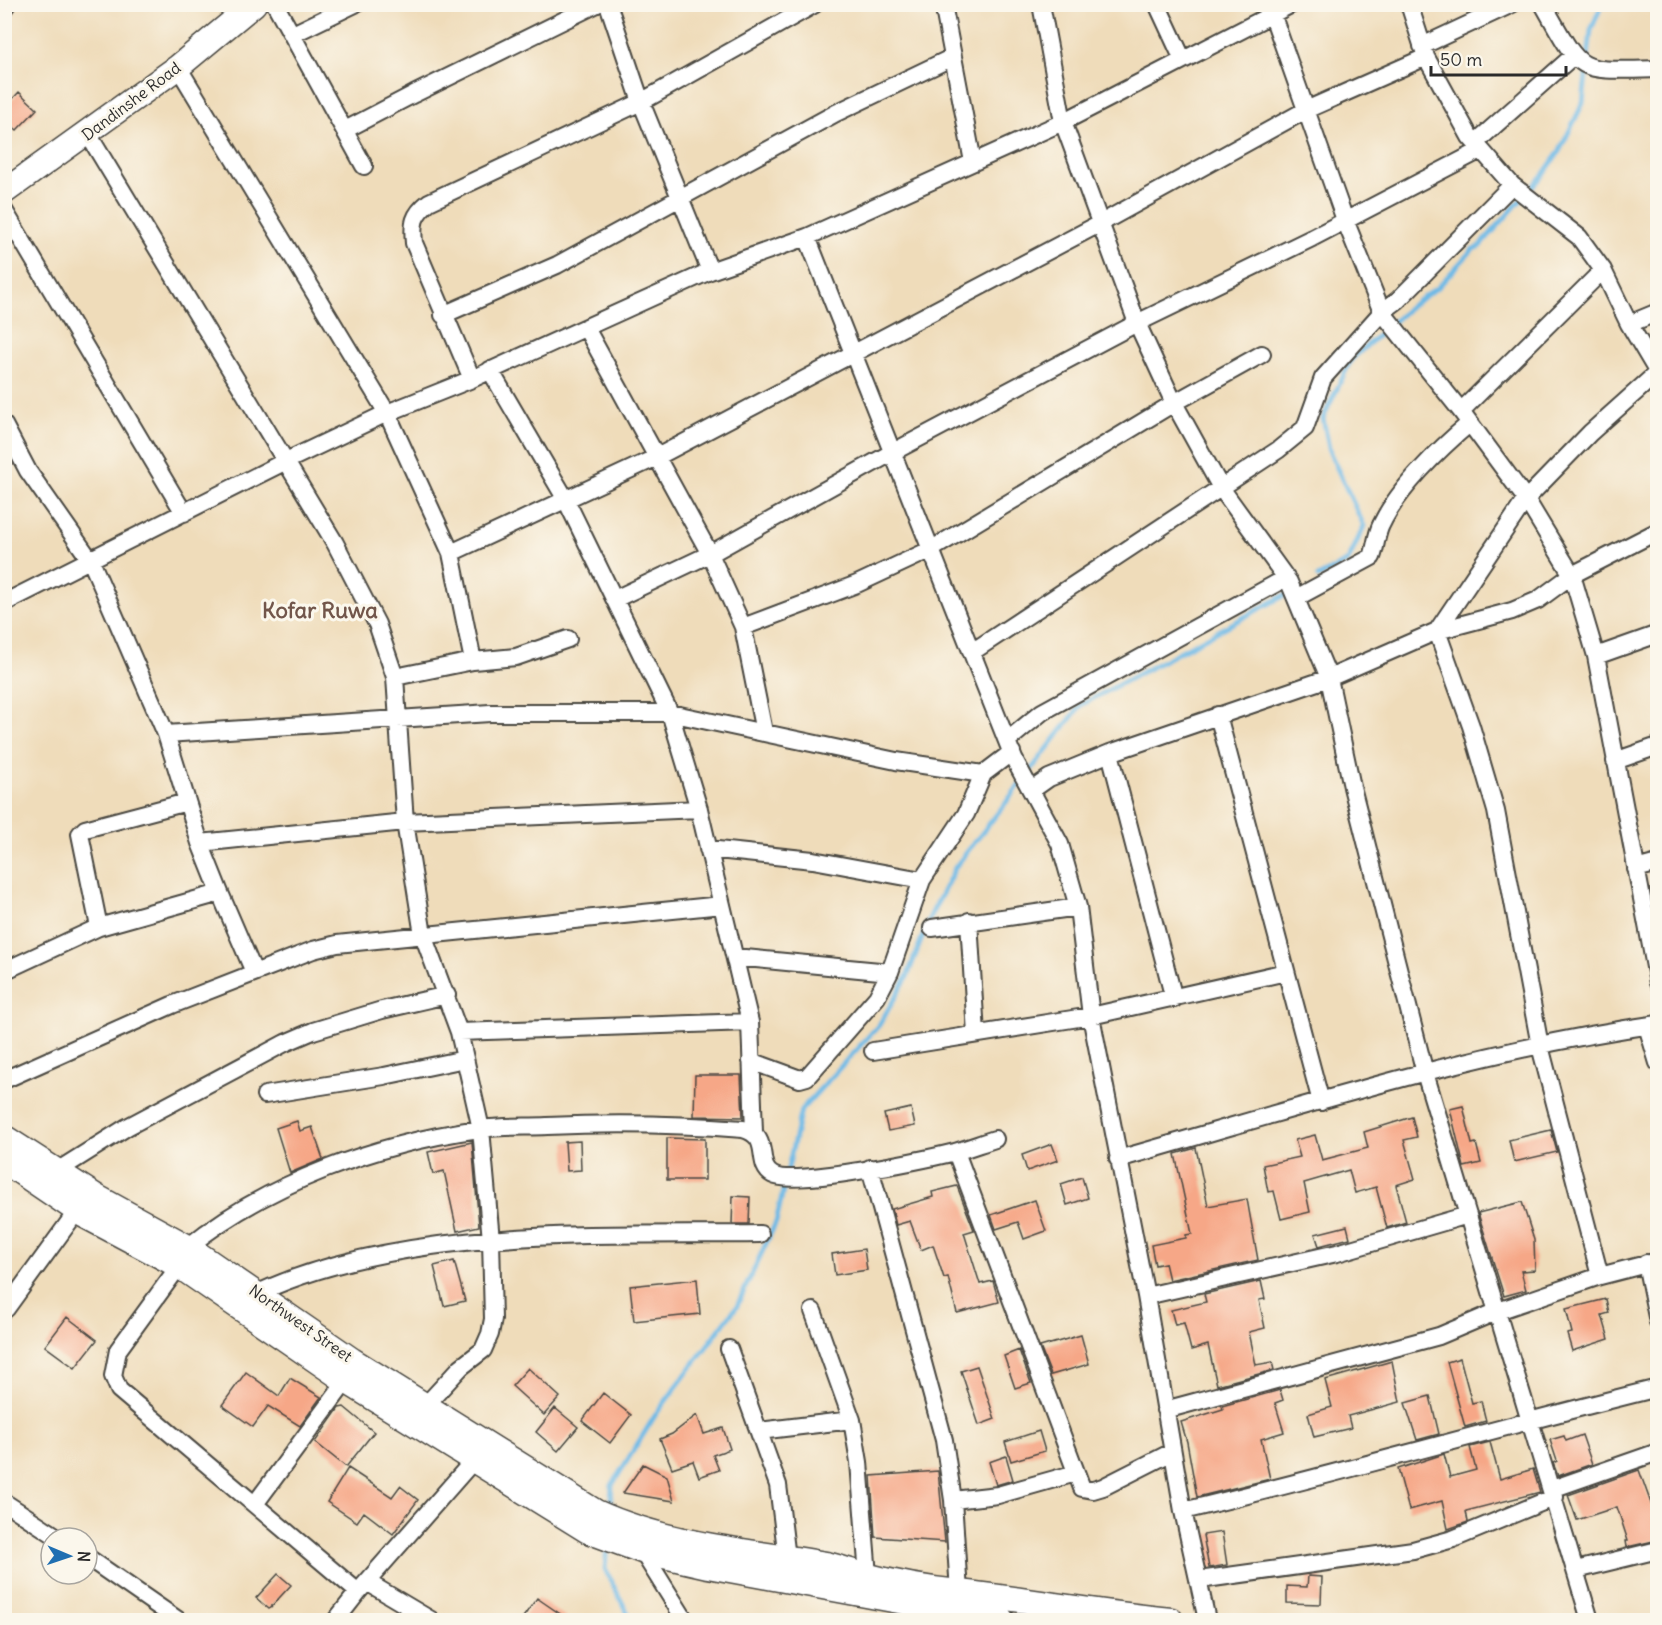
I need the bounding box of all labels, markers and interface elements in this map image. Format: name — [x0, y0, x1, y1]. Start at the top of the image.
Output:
scale bar — [1431, 39, 1566, 77]
text: 50 m — [1440, 48, 1482, 71]
street label: Dandinshe Road — [78, 57, 184, 145]
district label: Kofar Ruwa — [262, 596, 378, 624]
street label: Northwest Street — [246, 1280, 357, 1366]
north arrow — [39, 1526, 99, 1586]
text: N — [74, 1551, 94, 1562]

